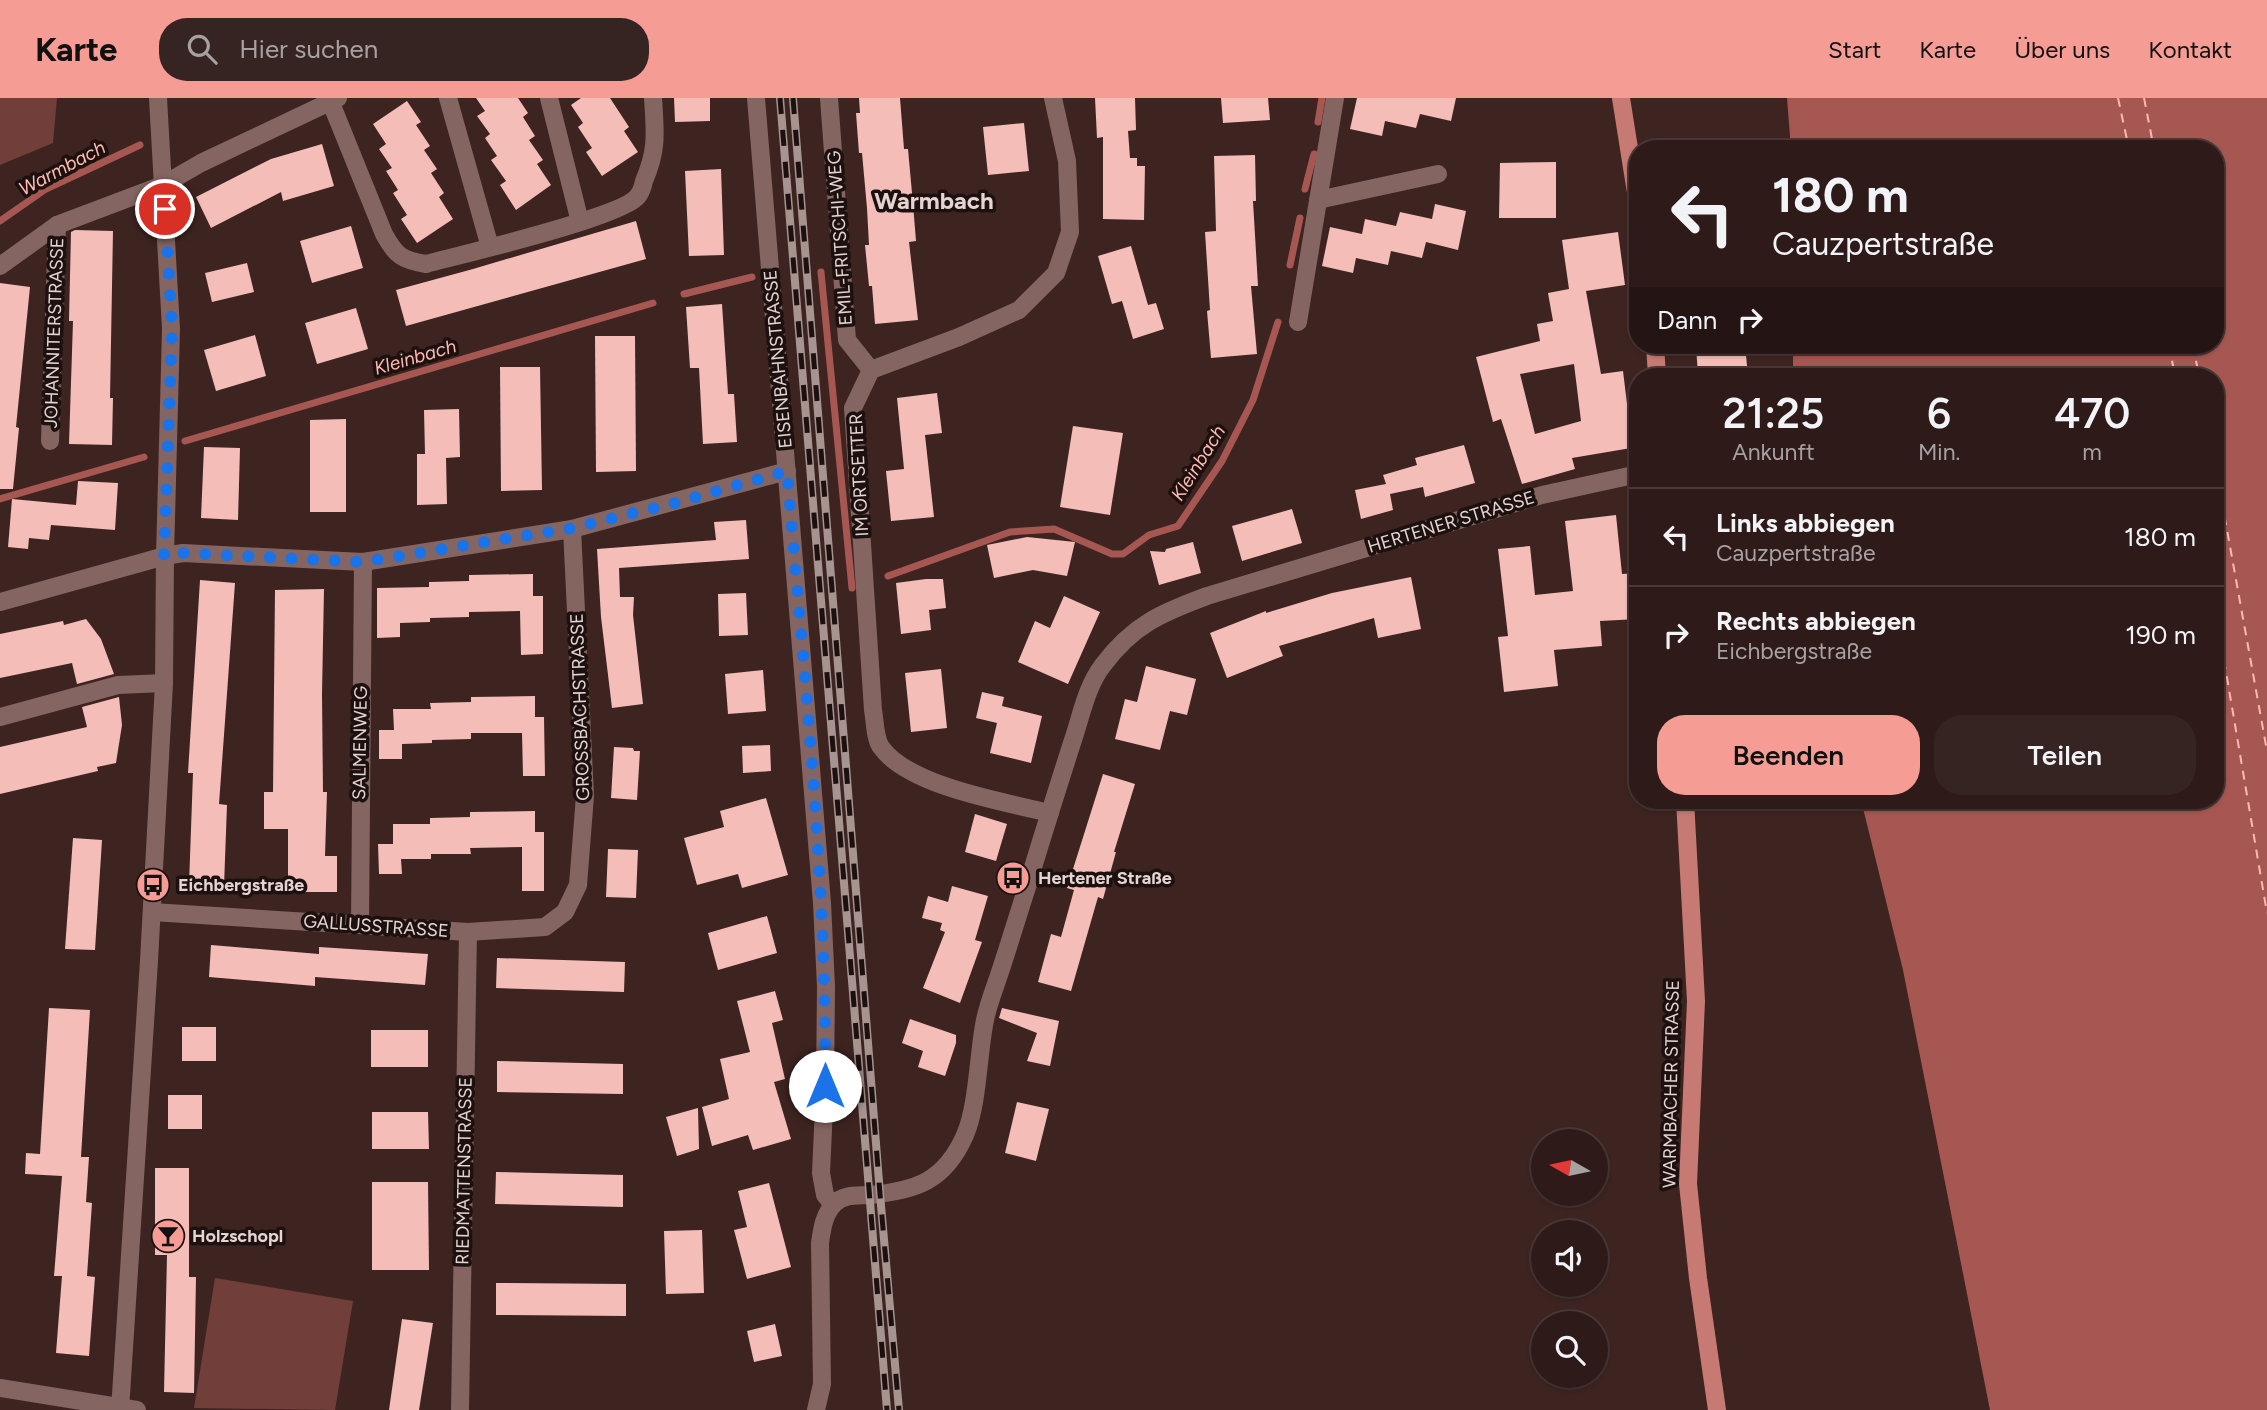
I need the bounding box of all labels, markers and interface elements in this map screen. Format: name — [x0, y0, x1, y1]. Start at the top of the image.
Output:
search box — [159, 18, 649, 81]
text: Karte — [35, 30, 117, 69]
icon: search — [183, 30, 221, 68]
text: Hier suchen — [239, 33, 378, 65]
text: Start — [1828, 35, 1881, 64]
text: Karte — [1919, 35, 1976, 64]
text: Über uns — [2014, 35, 2110, 64]
text: Kontakt — [2148, 35, 2232, 64]
water label: Warmbach — [15, 135, 109, 200]
street label: EMIL-FRITSCHI-WEG — [823, 150, 857, 326]
text: 180 m — [1772, 165, 1909, 224]
icon: left — [1657, 168, 1748, 259]
pin — [135, 179, 195, 239]
district label: Warmbach — [874, 186, 994, 215]
icon: arrive — [146, 190, 184, 228]
text: Cauzpertstraße — [1772, 225, 1994, 263]
street label: JOHANNITERSTRASSE — [40, 237, 68, 429]
street label: EISENBAHNSTRASSE — [759, 269, 797, 449]
icon: right — [1731, 301, 1769, 339]
text: Dann — [1657, 304, 1717, 336]
water label: Kleinbach — [371, 334, 459, 380]
text: 21:25 — [1723, 388, 1824, 439]
text: 6 — [1927, 388, 1951, 439]
text: 470 — [2054, 388, 2130, 439]
street label: IM ORTSETTER — [845, 413, 873, 537]
water label: Kleinbach — [1166, 421, 1230, 505]
text: Ankunft — [1732, 438, 1815, 466]
text: Min. — [1918, 438, 1960, 466]
text: m — [2082, 438, 2102, 466]
street label: HERTENER STRASSE — [1365, 486, 1537, 558]
text: Links abbiegen — [1716, 507, 1895, 539]
icon: left — [1657, 518, 1695, 556]
text: 180 m — [2124, 521, 2196, 553]
text: Cauzpertstraße — [1716, 539, 1876, 567]
text: Rechts abbiegen — [1716, 605, 1916, 637]
street label: GROSSBACHSTRASSE — [566, 613, 594, 801]
icon: right — [1657, 616, 1695, 654]
text: 190 m — [2125, 619, 2196, 651]
text: Eichbergstraße — [1716, 637, 1872, 665]
street label: SALMENWEG — [348, 685, 372, 800]
button: Beenden — [1657, 715, 1920, 795]
button: Teilen — [1934, 715, 2196, 795]
bus stop icon: Hertener Straße — [994, 859, 1032, 897]
bus stop icon: Eichbergstraße — [134, 866, 172, 904]
place label: Hertener Straße — [1038, 867, 1172, 889]
place label: Eichbergstraße — [178, 874, 304, 896]
street label: GALLUSSTRASSE — [303, 910, 449, 942]
street label: WARMBACHER STRASSE — [1658, 980, 1684, 1188]
position arrow — [788, 1049, 862, 1123]
street label: RIEDMATTENSTRASSE — [451, 1077, 477, 1265]
north arrow — [1531, 1129, 1608, 1206]
map controls — [1531, 1129, 1608, 1388]
bar icon: Holzschopl — [149, 1217, 187, 1255]
button: sound — [1531, 1220, 1608, 1297]
place label: Holzschopl — [192, 1225, 283, 1247]
button: search — [1531, 1311, 1608, 1388]

